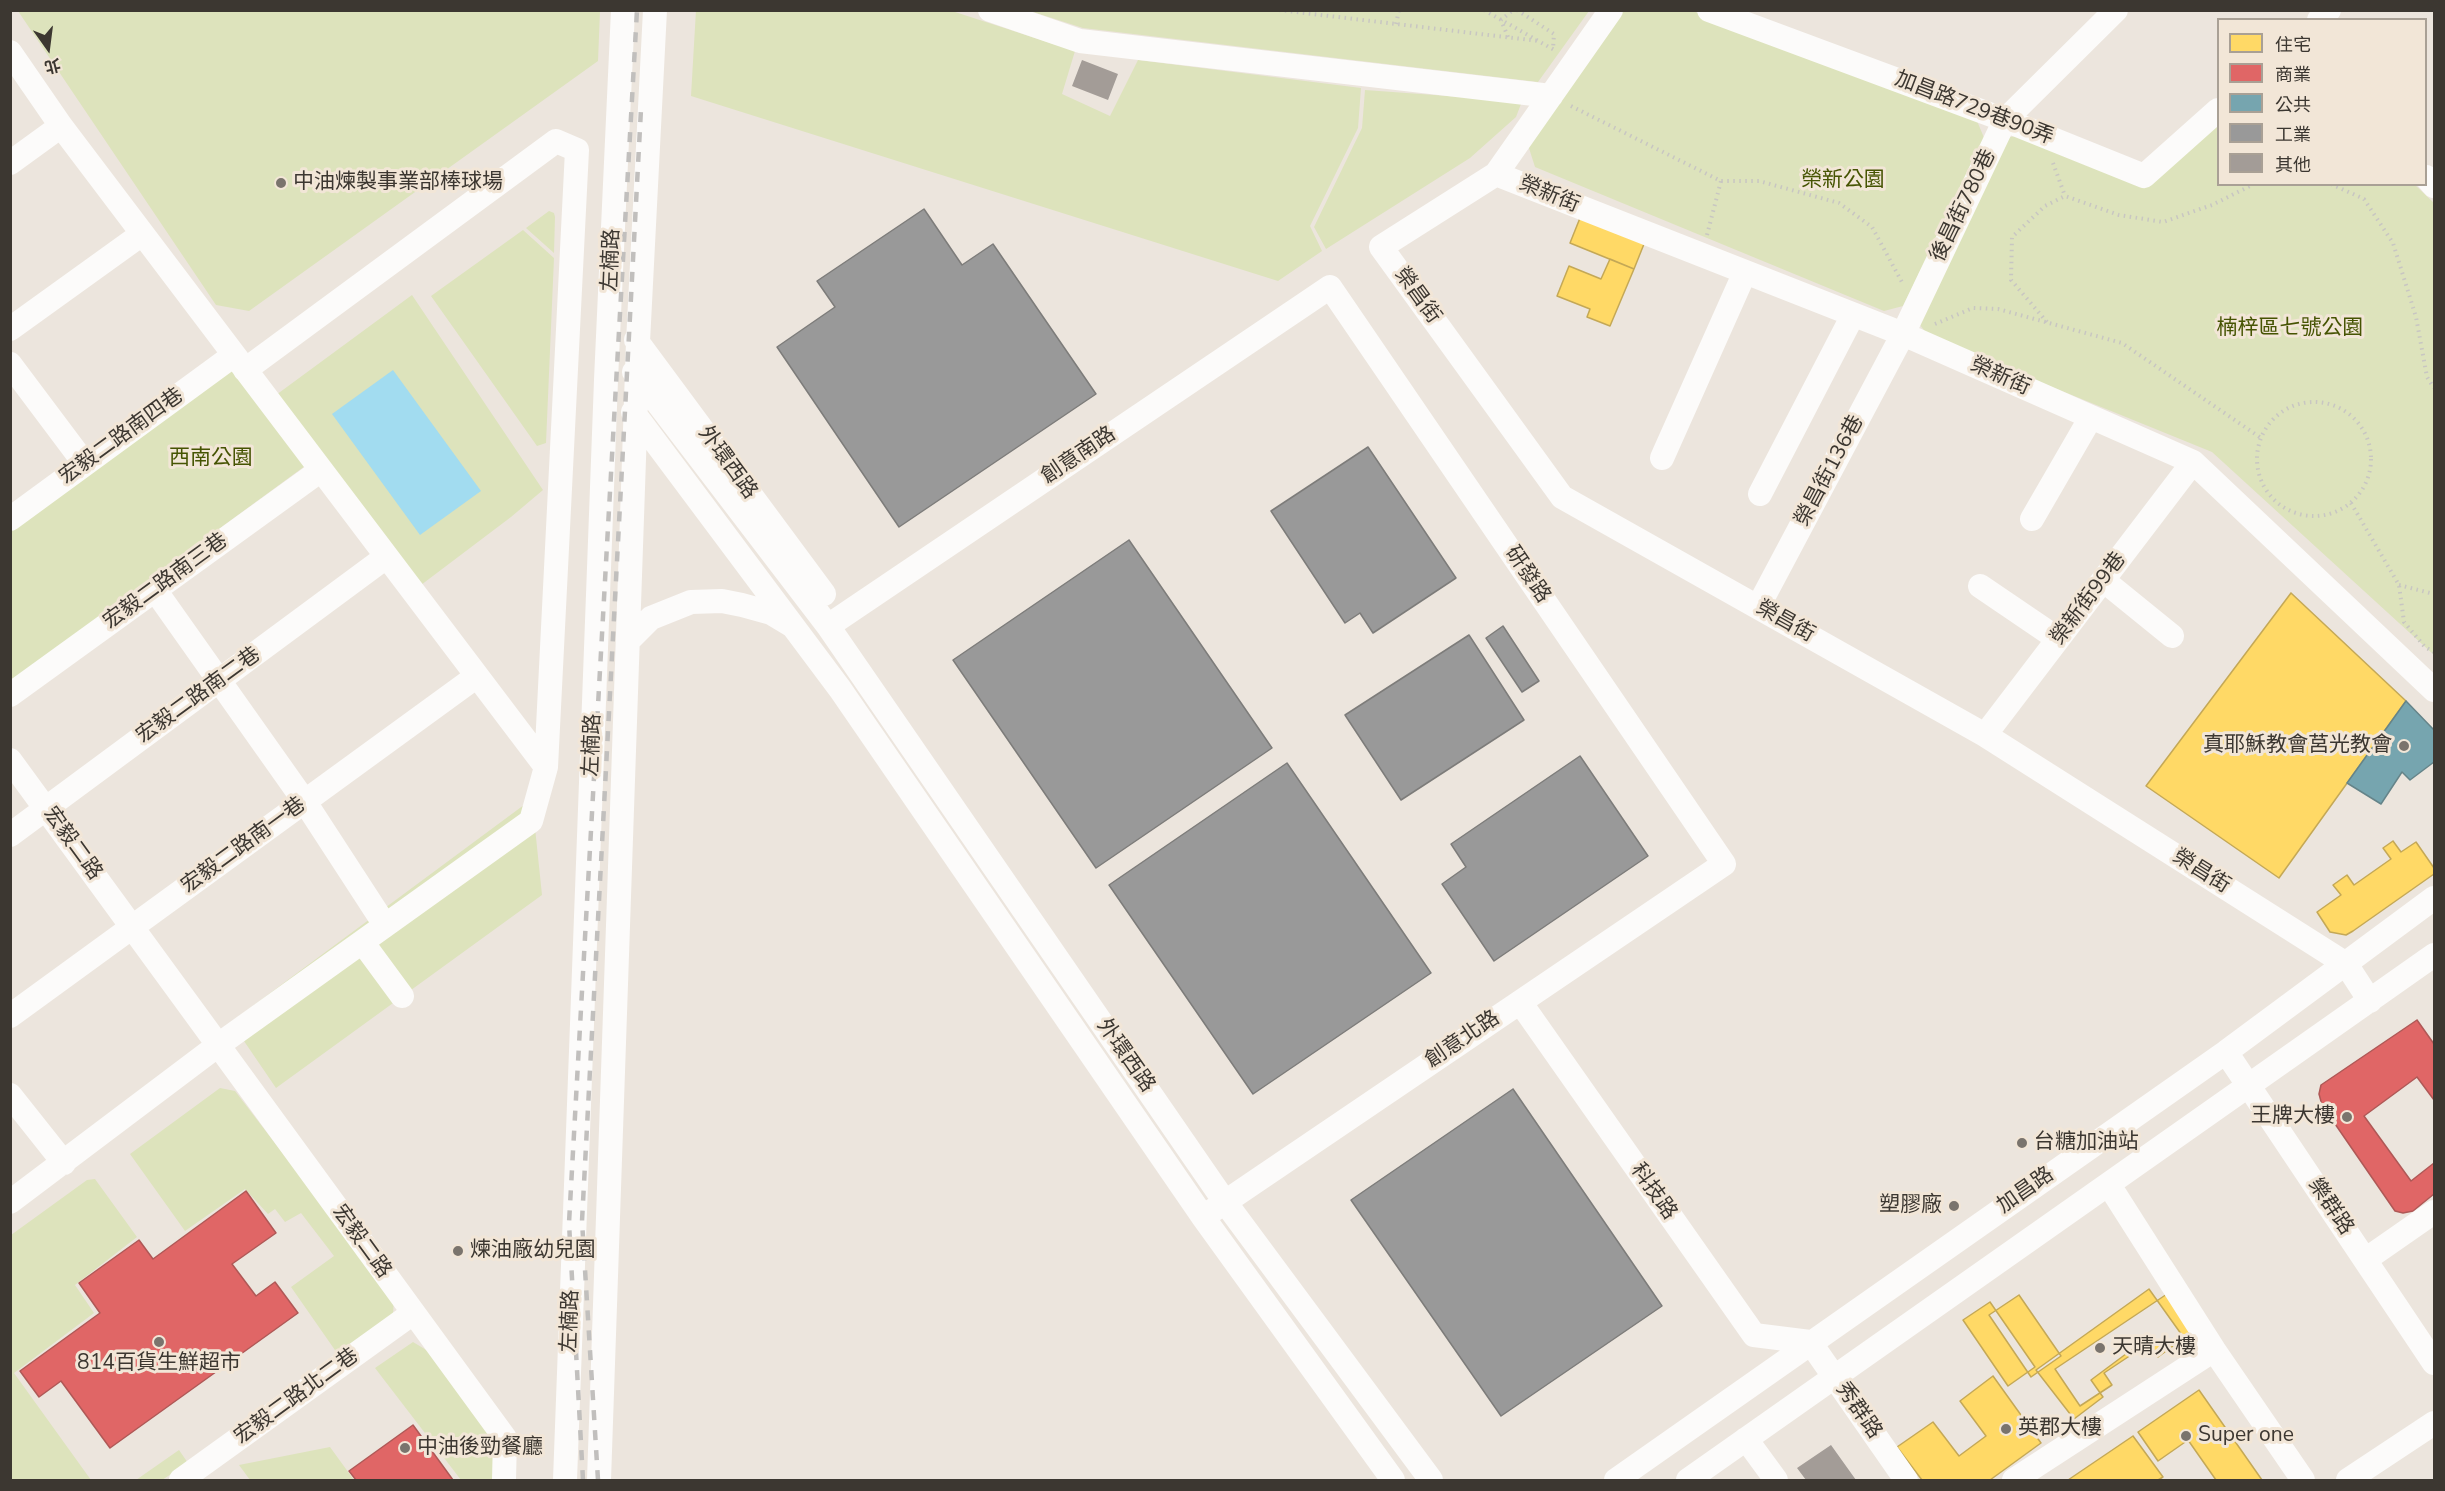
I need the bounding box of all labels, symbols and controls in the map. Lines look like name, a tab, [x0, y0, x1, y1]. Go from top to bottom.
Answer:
north arrow	[18, 18, 78, 78]
legend	[2217, 18, 2427, 186]
text: 住宅	[2275, 33, 2311, 57]
text: 北	[42, 53, 63, 78]
text: 商業	[2275, 63, 2311, 87]
street label: 加昌路729巷90弄	[1891, 67, 2057, 151]
text: 公共	[2275, 93, 2311, 117]
text: 工業	[2275, 123, 2311, 147]
street label: 後昌街780巷	[1926, 146, 2002, 266]
text: 其他	[2275, 153, 2311, 177]
park label: 榮新公園	[1801, 168, 1885, 194]
place label: 中油煉製事業部棒球場	[293, 170, 503, 196]
street label: 榮新街	[1515, 172, 1583, 218]
marker: 中油煉製事業部棒球場	[274, 176, 288, 190]
street label: 左楠路	[598, 228, 626, 292]
street label: 榮昌街	[1388, 263, 1446, 329]
park label: 楠梓區七號公園	[2217, 316, 2363, 342]
street label: 榮新街	[1966, 353, 2034, 401]
street label: 宏毅二路南四巷	[55, 384, 189, 490]
street label: 榮昌街136巷	[1790, 411, 1870, 531]
street label: 外環西路	[692, 422, 762, 504]
street label: 創意南路	[1037, 422, 1121, 490]
park label: 西南公園	[169, 446, 253, 472]
street label: 宏毅二路南三巷	[99, 529, 233, 635]
street label: 研發路	[1499, 542, 1555, 608]
street label: 榮新街99巷	[2046, 548, 2132, 650]
street label: 榮昌街	[1751, 596, 1819, 648]
street label: 宏毅二路南二巷	[132, 643, 266, 749]
street label: 左楠路	[579, 713, 607, 777]
place label: 真耶穌教會莒光教會	[2203, 733, 2392, 759]
marker: 真耶穌教會莒光教會	[2397, 739, 2411, 753]
street label: 宏毅二路南一巷	[177, 793, 311, 899]
street label: 宏毅二路	[37, 803, 107, 885]
street label: 榮昌街	[2168, 845, 2234, 899]
street label: 創意北路	[1421, 1006, 1505, 1074]
street label: 外環西路	[1091, 1014, 1159, 1098]
place label: 王牌大樓	[2251, 1104, 2335, 1130]
marker: 王牌大樓	[2340, 1110, 2354, 1124]
place label: 台糖加油站	[2034, 1130, 2139, 1156]
marker: 台糖加油站	[2015, 1136, 2029, 1150]
street label: 科技路	[1625, 1159, 1681, 1225]
street label: 加昌路	[1993, 1163, 2059, 1219]
street label: 樂群路	[2302, 1174, 2358, 1240]
place label: 塑膠廠	[1879, 1193, 1942, 1219]
marker: 塑膠廠	[1947, 1199, 1961, 1213]
street label: 宏毅二路	[326, 1201, 396, 1283]
place label: 煉油廠幼兒園	[470, 1238, 596, 1264]
marker: 煉油廠幼兒園	[451, 1244, 465, 1258]
street label: 左楠路	[557, 1289, 585, 1353]
marker: 814百貨生鮮超市	[152, 1335, 166, 1349]
place label: 天晴大樓	[2112, 1335, 2196, 1361]
marker: 天晴大樓	[2093, 1341, 2107, 1355]
street label: 宏毅二路北二巷	[230, 1344, 364, 1450]
place label: 814百貨生鮮超市	[77, 1351, 241, 1377]
street label: 秀群路	[1830, 1378, 1886, 1444]
place label: 英郡大樓	[2018, 1416, 2102, 1442]
marker: 英郡大樓	[1999, 1422, 2013, 1436]
place label: Super one	[2198, 1423, 2294, 1449]
marker: Super one	[2179, 1429, 2193, 1443]
place label: 中油後勁餐廳	[417, 1435, 543, 1461]
marker: 中油後勁餐廳	[398, 1441, 412, 1455]

